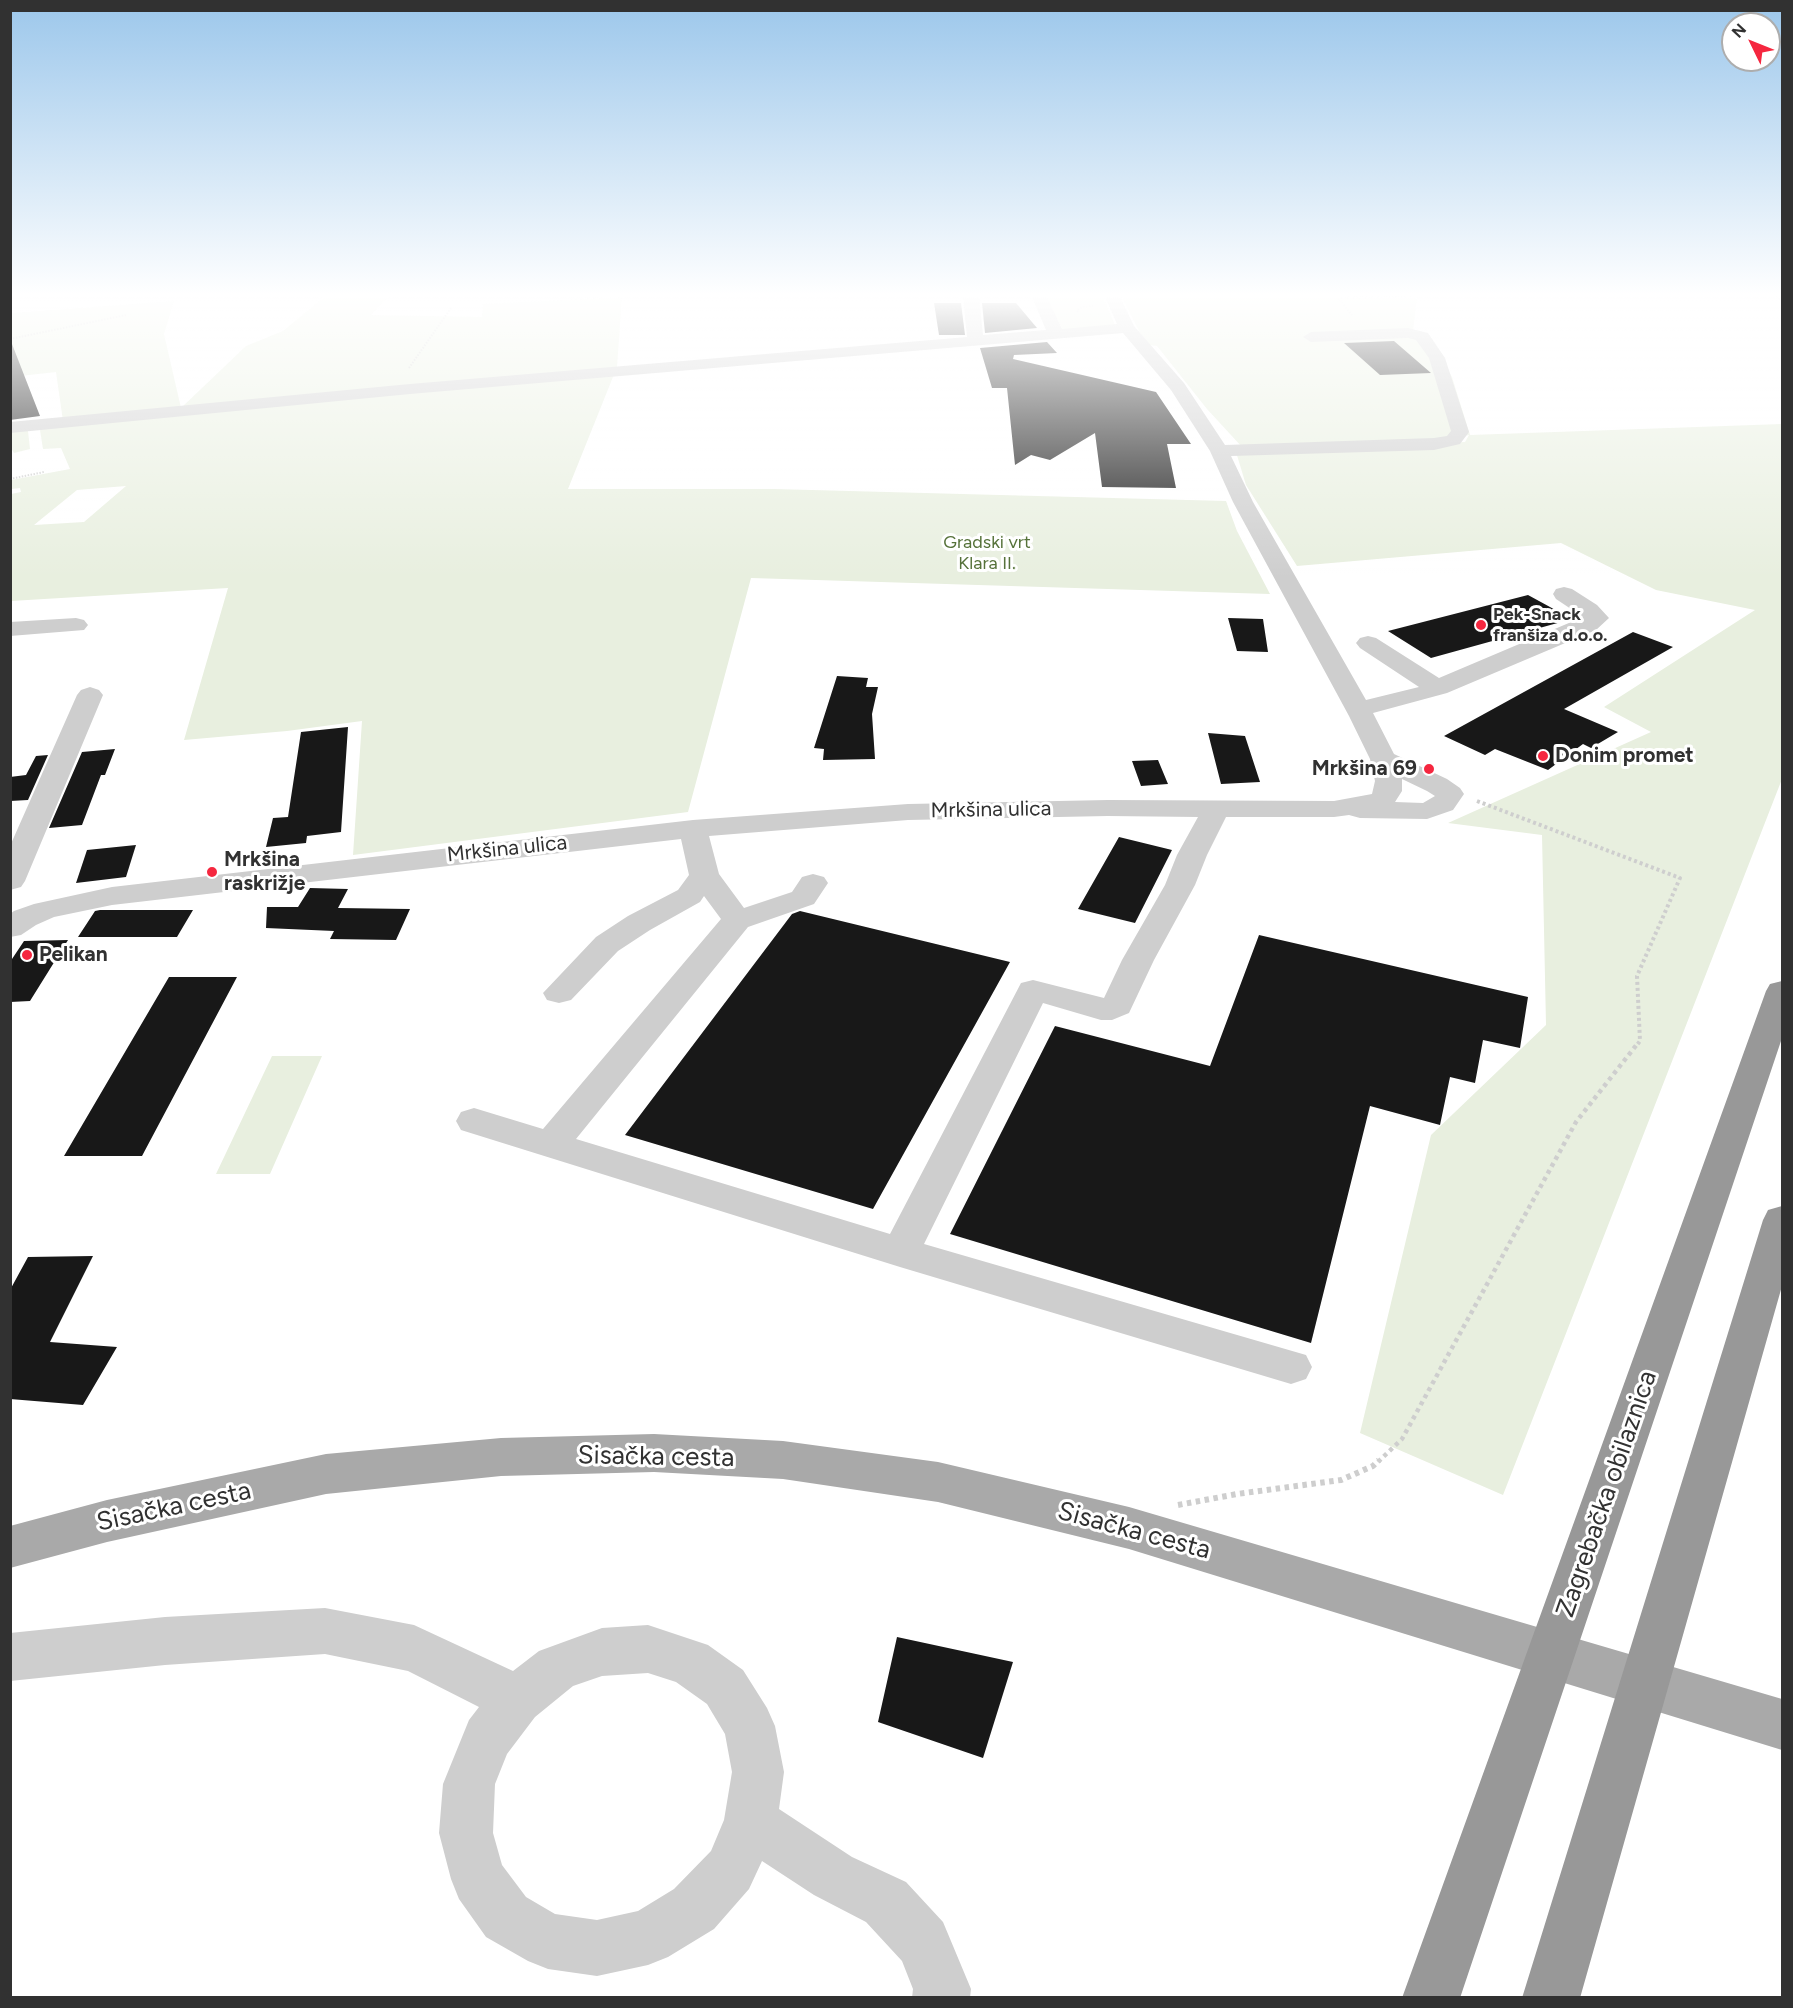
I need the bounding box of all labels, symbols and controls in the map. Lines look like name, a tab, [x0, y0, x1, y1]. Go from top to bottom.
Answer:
north arrow	[1721, 12, 1781, 72]
text: N	[1728, 20, 1750, 42]
park label: Gradski vrt Klara II.	[943, 532, 1031, 574]
place label: Pek-Snack franšiza d.o.o.	[1493, 604, 1608, 646]
marker: Pek-Snack franšiza d.o.o.	[1474, 618, 1488, 632]
place label: Donim promet	[1555, 743, 1694, 769]
marker: Donim promet	[1536, 749, 1550, 763]
place label: Mrkšina 69	[1312, 756, 1417, 782]
marker: Mrkšina 69	[1422, 762, 1436, 776]
street label: Mrkšina ulica	[930, 796, 1052, 824]
street label: Mrkšina ulica	[446, 830, 568, 868]
place label: Mrkšina raskrižje	[224, 847, 305, 897]
marker: Mrkšina raskrižje	[205, 865, 219, 879]
place label: Pelikan	[39, 942, 108, 968]
marker: Pelikan	[20, 948, 34, 962]
street label: Zagrebačka obilaznica	[1550, 1367, 1664, 1621]
street label: Sisačka cesta	[577, 1440, 735, 1474]
street label: Sisačka cesta	[94, 1475, 254, 1539]
street label: Sisačka cesta	[1054, 1496, 1214, 1566]

